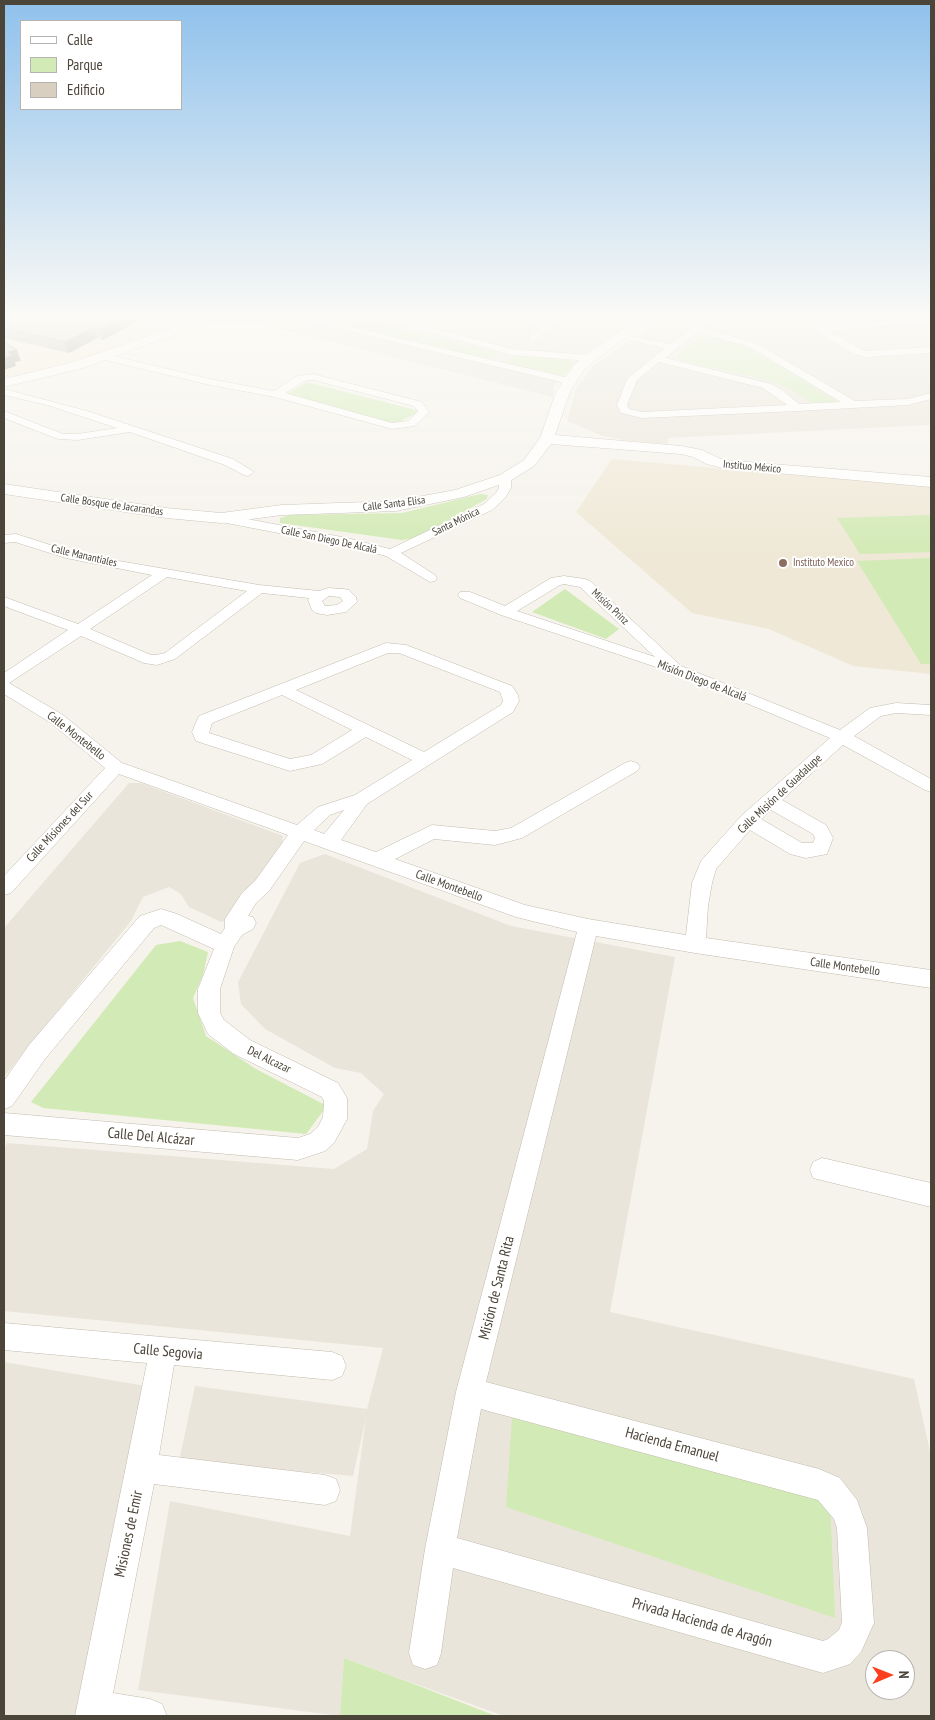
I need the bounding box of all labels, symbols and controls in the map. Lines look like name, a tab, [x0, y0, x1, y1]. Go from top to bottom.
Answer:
legend	[20, 20, 182, 110]
text: Calle	[67, 30, 93, 49]
text: Parque	[67, 55, 103, 74]
text: Edificio	[67, 80, 105, 99]
street label: Instituo México	[722, 458, 782, 476]
street label: Calle Bosque de Jacarandas	[60, 491, 164, 519]
street label: Calle Santa Elisa	[362, 494, 426, 514]
street label: Santa Mónica	[430, 505, 482, 539]
street label: Calle San Diego De Alcalá	[280, 523, 378, 557]
street label: Calle Manantiales	[50, 542, 118, 570]
place label: Instituto Mexico	[793, 556, 854, 570]
marker: Instituto Mexico	[777, 557, 789, 569]
street label: Misión Prinz	[589, 586, 631, 628]
street label: Misión Diego de Alcalá	[655, 657, 749, 705]
street label: Calle Montebello	[44, 709, 108, 763]
street label: Calle Misión de Guadalupe	[735, 751, 825, 837]
street label: Calle Misiones del Sur	[24, 789, 96, 865]
street label: Calle Montebello	[413, 867, 485, 905]
street label: Calle Montebello	[809, 955, 881, 979]
street label: Del Alcazar	[245, 1043, 293, 1077]
street label: Calle Del Alcázar	[107, 1124, 195, 1150]
street label: Misión de Santa Rita	[475, 1234, 519, 1342]
street label: Calle Segovia	[133, 1340, 203, 1364]
street label: Hacienda Emanuel	[623, 1424, 721, 1466]
street label: Misiones de Emir	[111, 1489, 147, 1579]
street label: Privada Hacienda de Aragón	[630, 1594, 774, 1652]
north arrow	[865, 1650, 915, 1700]
text: N	[895, 1671, 913, 1679]

